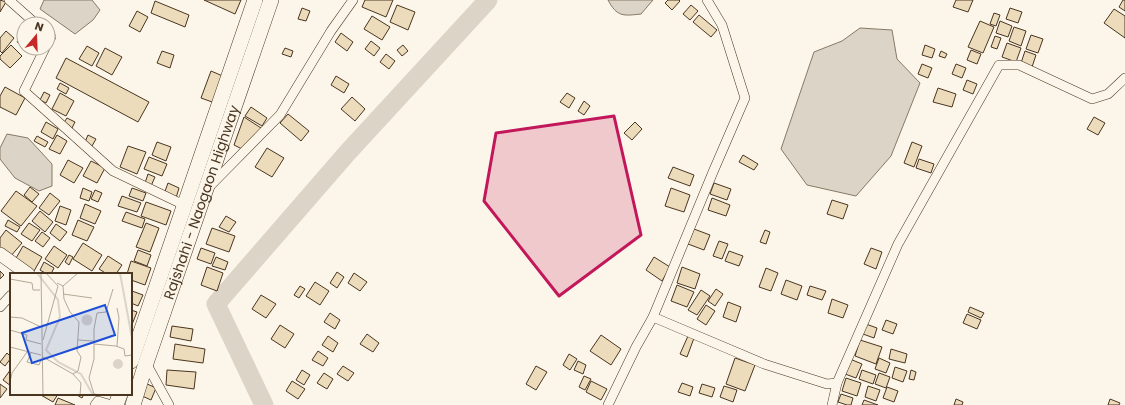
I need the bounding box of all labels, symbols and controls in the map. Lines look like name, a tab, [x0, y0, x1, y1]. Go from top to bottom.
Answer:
north arrow	[16, 16, 56, 56]
text: N	[33, 18, 46, 35]
street label: Rajshahi - Naogaon Highway	[159, 102, 244, 302]
inset map	[10, 273, 132, 395]

